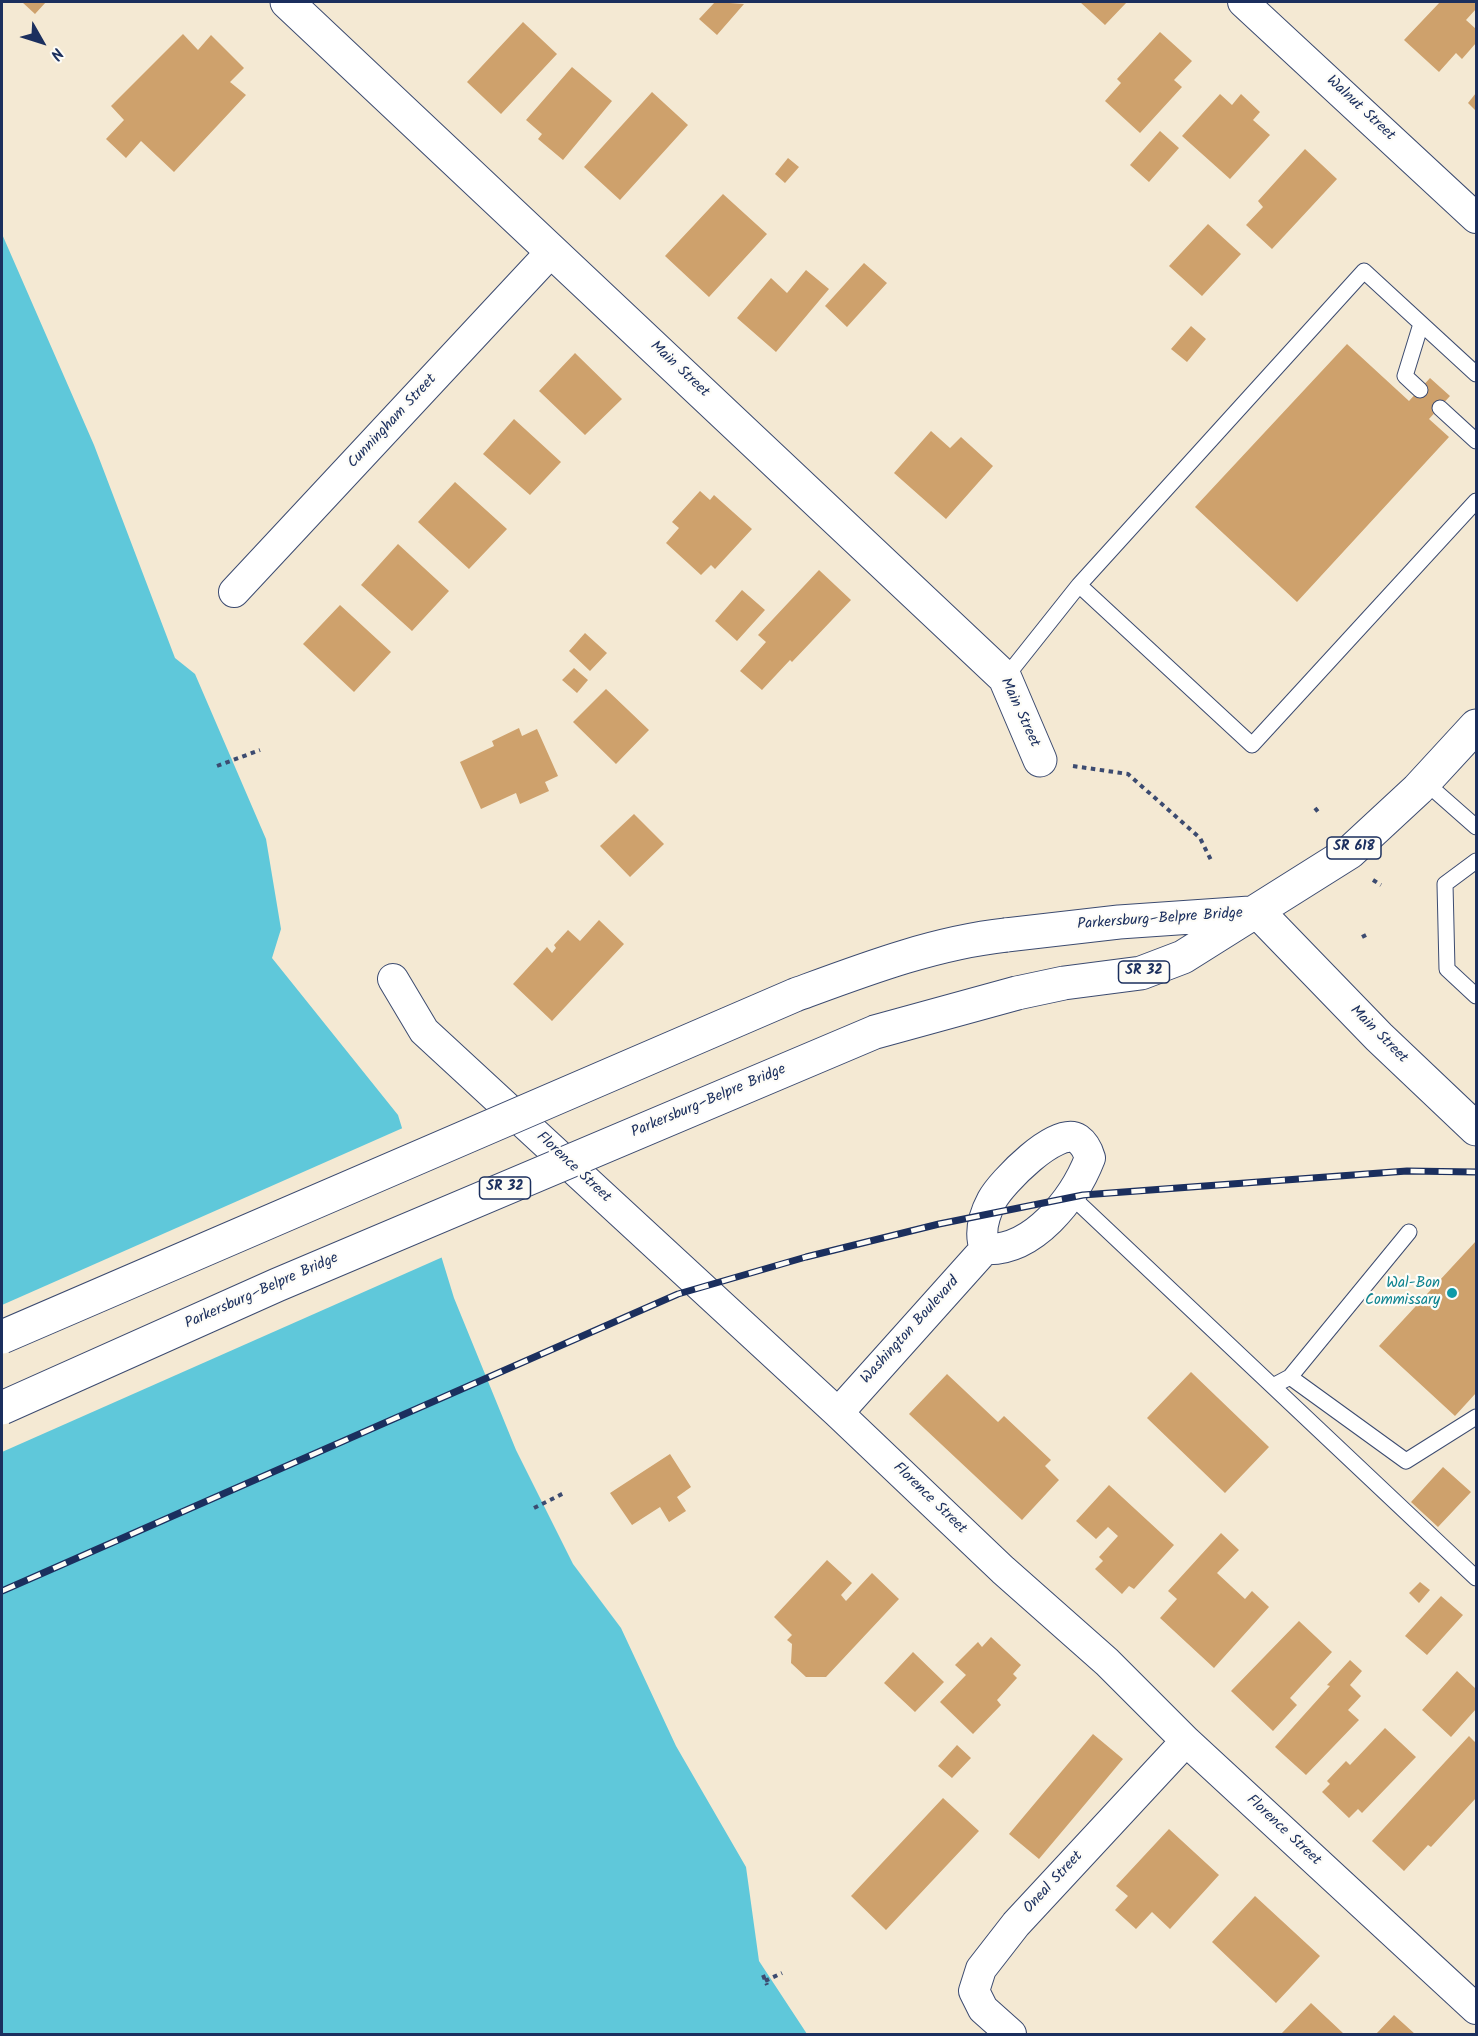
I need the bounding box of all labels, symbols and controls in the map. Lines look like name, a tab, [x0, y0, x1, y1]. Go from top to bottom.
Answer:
north arrow	[12, 12, 72, 72]
text: N	[43, 42, 69, 65]
street label: Walnut Street	[1322, 73, 1398, 145]
street label: Main Street	[646, 338, 712, 402]
street label: Cunningham Street	[345, 371, 441, 473]
street label: Main Street	[995, 675, 1043, 751]
road number: SR 618	[1327, 837, 1381, 859]
street label: Parkersburg–Belpre Bridge	[1077, 905, 1243, 935]
road number: SR 32	[1118, 961, 1170, 983]
street label: Main Street	[1345, 1002, 1411, 1068]
street label: Parkersburg–Belpre Bridge	[629, 1061, 789, 1143]
street label: Florence Street	[532, 1129, 614, 1207]
road number: SR 32	[480, 1177, 530, 1199]
street label: Parkersburg–Belpre Bridge	[183, 1250, 341, 1334]
street label: Washington Boulevard	[858, 1274, 964, 1388]
place label: Wal-Bon Commissary	[1365, 1275, 1440, 1310]
marker: Wal-Bon Commissary	[1445, 1286, 1459, 1300]
street label: Florence Street	[888, 1459, 970, 1539]
street label: Florence Street	[1242, 1792, 1324, 1870]
street label: Oneal Street	[1021, 1848, 1087, 1918]

